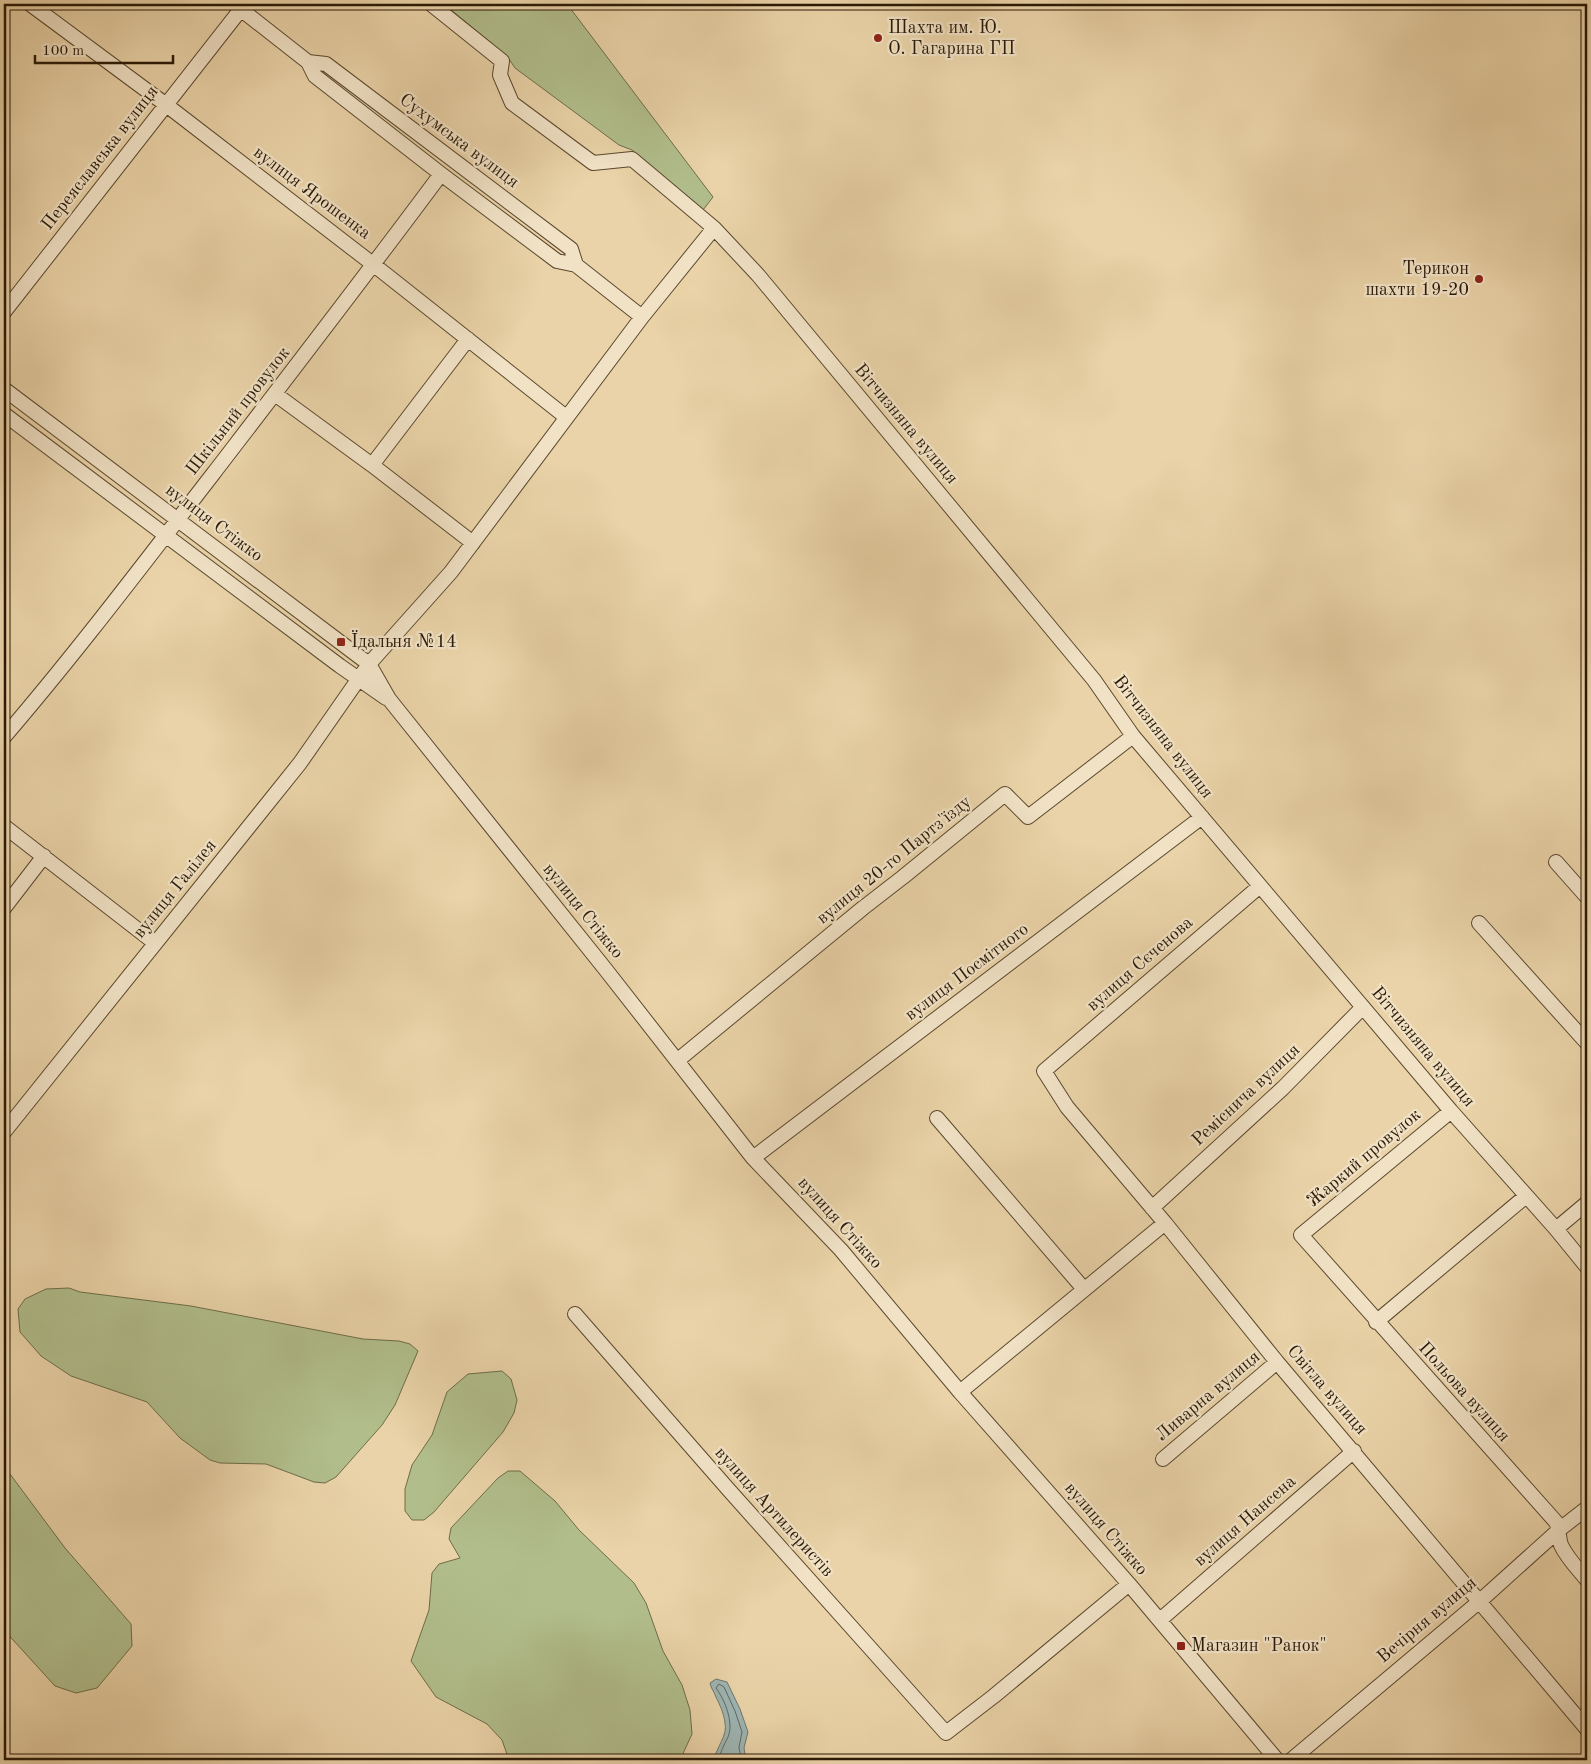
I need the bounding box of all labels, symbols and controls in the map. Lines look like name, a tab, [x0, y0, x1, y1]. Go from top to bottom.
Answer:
place label: Шахта им. Ю. О. Гагарина ГП	[888, 19, 1015, 58]
scale bar	[35, 32, 172, 64]
marker: Шахта им. Ю. О. Гагарина ГП	[872, 32, 884, 44]
text: 100 m	[42, 44, 84, 59]
street label: Переяславська вулиця	[38, 83, 162, 233]
street label: Сухумська вулиця	[396, 90, 522, 192]
street label: вулиця Ярошенка	[250, 143, 374, 243]
place label: Терикон шахти 19-20	[1365, 260, 1469, 299]
marker: Терикон шахти 19-20	[1473, 273, 1485, 285]
street label: Шкільний провулок	[183, 344, 293, 478]
street label: Вітчизняна вулиця	[851, 361, 961, 487]
street label: вулиця Стіжко	[162, 481, 266, 565]
place label: Їдальня №14	[351, 630, 457, 651]
marker: Їдальня №14	[335, 636, 347, 648]
street label: Вітчизняна вулиця	[1110, 672, 1216, 802]
street label: вулиця 20-го Партз'їзду	[813, 792, 975, 928]
street label: вулиця Галілея	[130, 837, 220, 941]
street label: вулиця Стіжко	[539, 860, 627, 962]
street label: вулиця Сєченова	[1084, 913, 1197, 1015]
street label: вулиця Посмітного	[902, 920, 1032, 1024]
street label: Вітчизняна вулиця	[1368, 984, 1478, 1110]
street label: Реміснича вулиця	[1189, 1041, 1303, 1149]
street label: Жаркий провулок	[1304, 1105, 1424, 1211]
street label: вулиця Стіжко	[794, 1174, 886, 1272]
street label: Польова вулиця	[1415, 1339, 1513, 1445]
street label: Світла вулиця	[1283, 1342, 1371, 1438]
street label: Ливарна вулиця	[1153, 1347, 1263, 1445]
street label: вулиця Артилеристів	[711, 1444, 837, 1580]
street label: вулиця Нансена	[1191, 1472, 1299, 1570]
street label: вулиця Стіжко	[1061, 1479, 1151, 1579]
street label: Вечірня вулиця	[1374, 1573, 1480, 1667]
place label: Магазин "Ранок"	[1191, 1637, 1327, 1655]
marker: Магазин "Ранок"	[1175, 1640, 1187, 1652]

